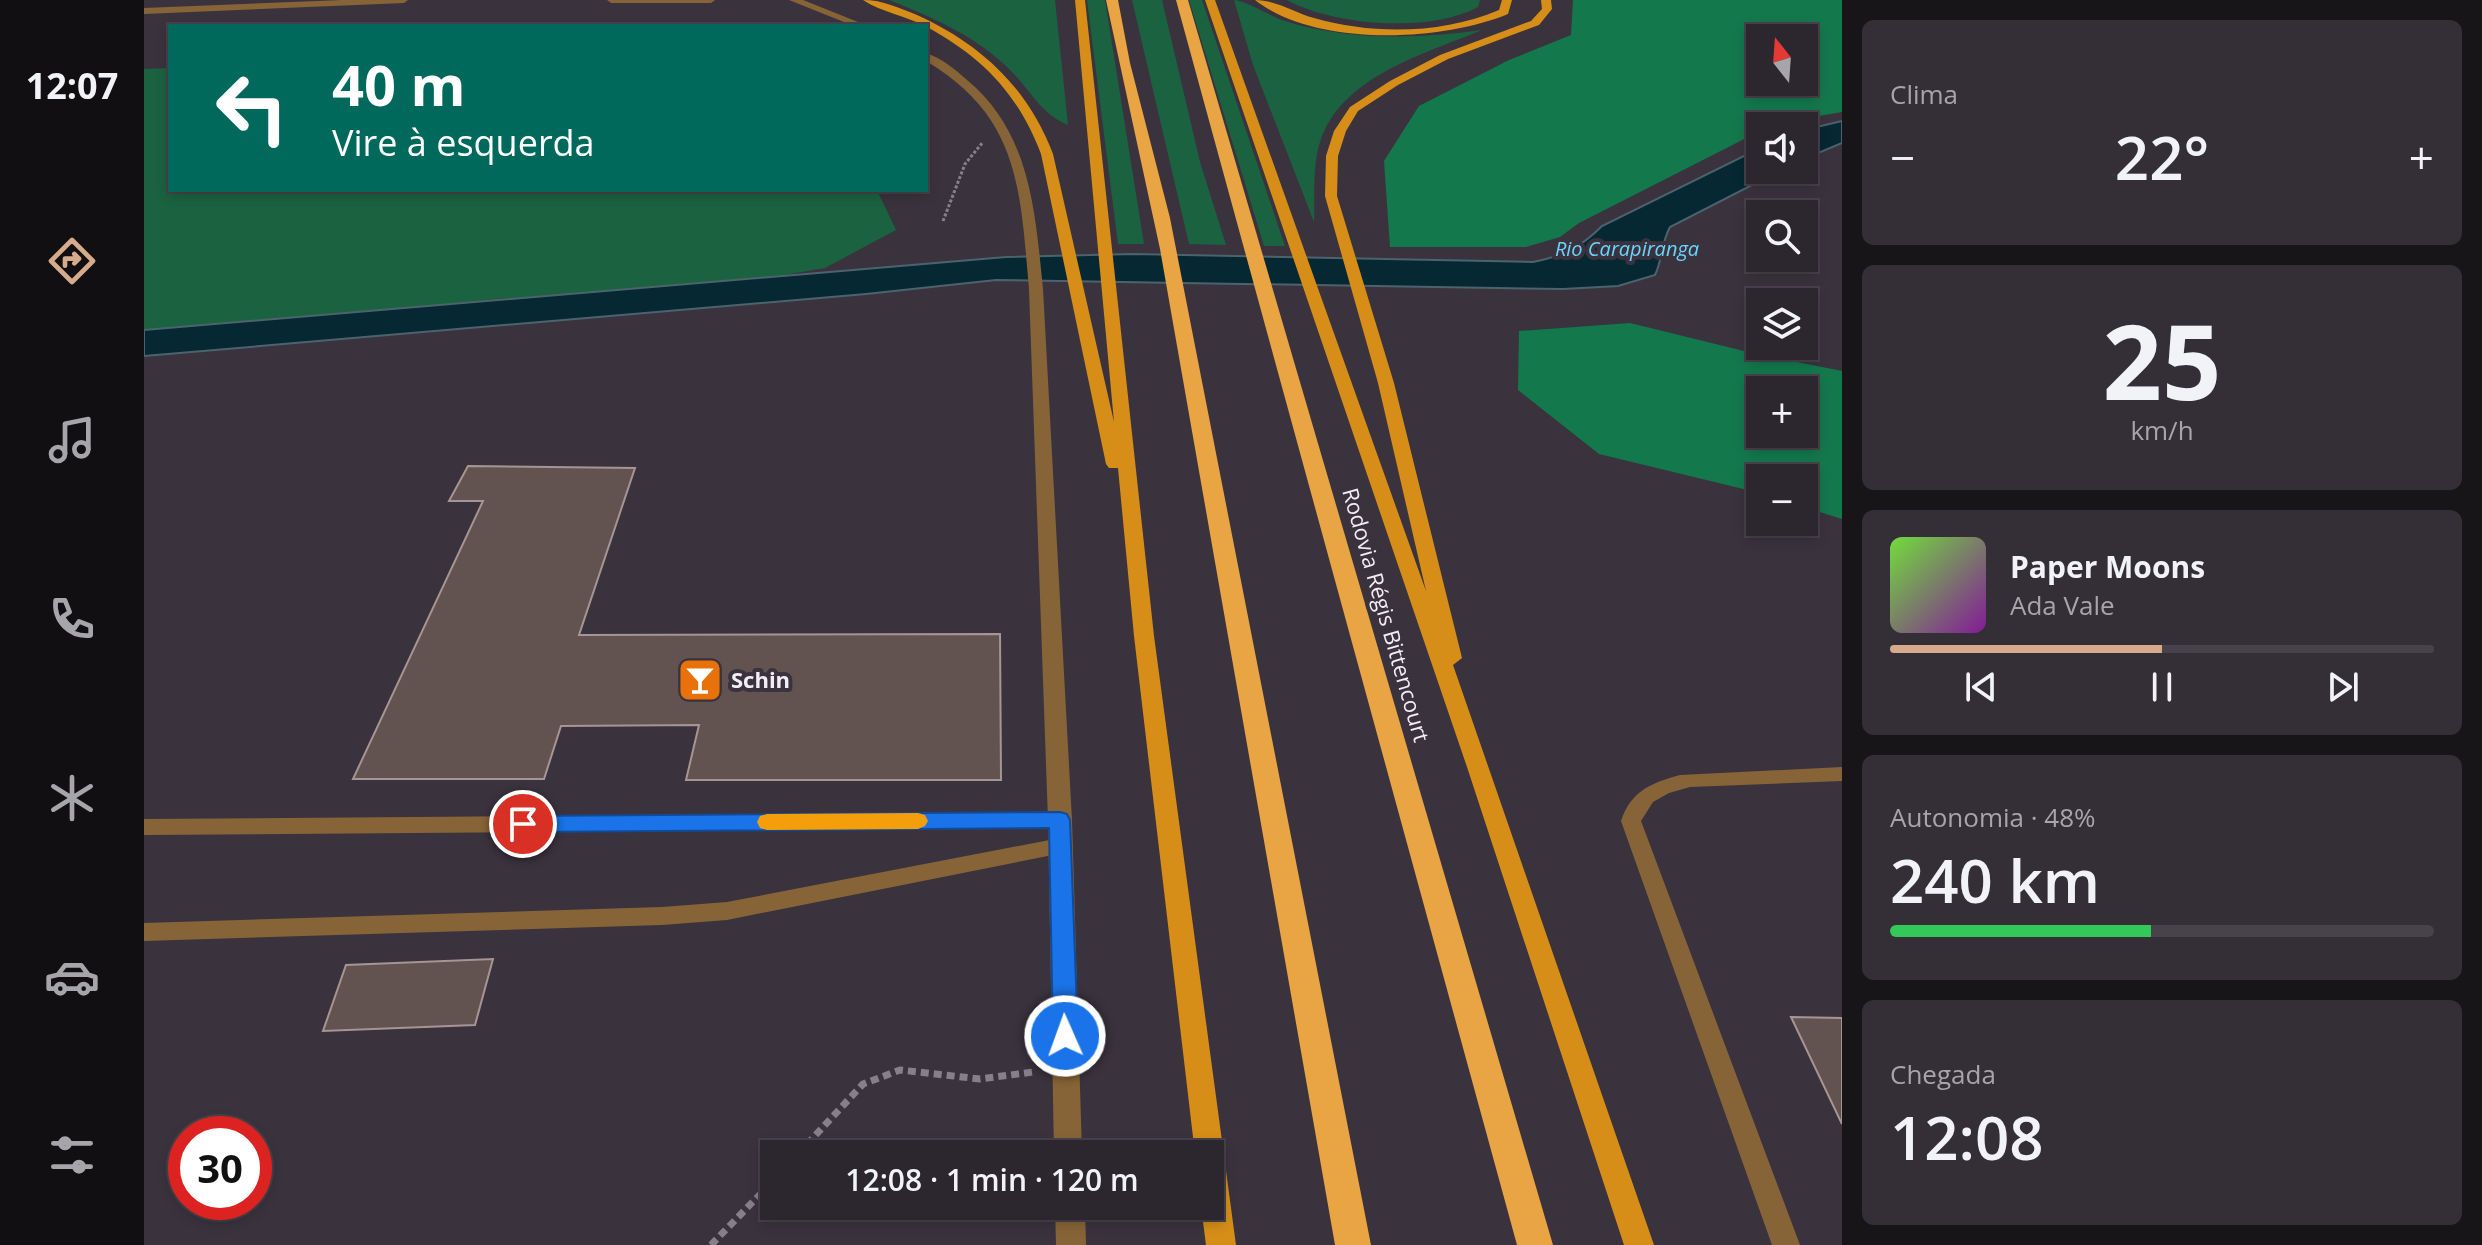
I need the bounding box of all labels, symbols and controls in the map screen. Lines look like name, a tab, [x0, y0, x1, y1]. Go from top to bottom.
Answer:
north arrow	[1746, 24, 1818, 96]
map controls	[1746, 24, 1818, 536]
text: 40 m	[332, 46, 466, 122]
icon: left	[200, 56, 304, 160]
text: 12:07	[26, 61, 118, 110]
text: Clima	[1890, 76, 1958, 112]
button: sound	[1746, 112, 1818, 184]
text: 22°	[2115, 116, 2209, 198]
text: Vire à esquerda	[332, 118, 595, 167]
text: −	[1890, 127, 1915, 187]
text: +	[2409, 127, 2434, 187]
button: search	[1746, 200, 1818, 272]
icon: directions	[44, 233, 100, 289]
water label: Rio Carapiranga	[1555, 235, 1699, 262]
button: layers	[1746, 288, 1818, 360]
text: 25	[2103, 289, 2221, 430]
button: +	[1746, 376, 1818, 448]
icon: music	[44, 412, 100, 468]
text: km/h	[2130, 412, 2194, 448]
button: −	[1746, 464, 1818, 536]
street label: Rodovia Régis Bittencourt	[1336, 484, 1438, 745]
text: Paper Moons	[2010, 546, 2205, 587]
text: Ada Vale	[2010, 587, 2115, 623]
icon: phone	[44, 591, 100, 647]
bar icon: Schin	[676, 656, 724, 704]
place label: Schin	[731, 664, 790, 694]
icon: previous	[1959, 665, 2003, 709]
icon: pause	[2140, 665, 2184, 709]
icon: next	[2321, 665, 2365, 709]
icon: climate	[44, 770, 100, 826]
pin	[489, 790, 557, 858]
text: Autonomia · 48%	[1890, 799, 2096, 835]
icon: arrive	[501, 802, 545, 846]
text: 240 km	[1890, 839, 2100, 921]
icon: car	[44, 949, 100, 1005]
position arrow	[1023, 994, 1107, 1078]
text: Chegada	[1890, 1056, 1996, 1092]
text: 12:08	[1890, 1096, 2044, 1178]
speed limit sign: 30	[168, 1116, 272, 1220]
icon: filters	[44, 1127, 100, 1183]
text: 12:08 · 1 min · 120 m	[845, 1159, 1139, 1200]

